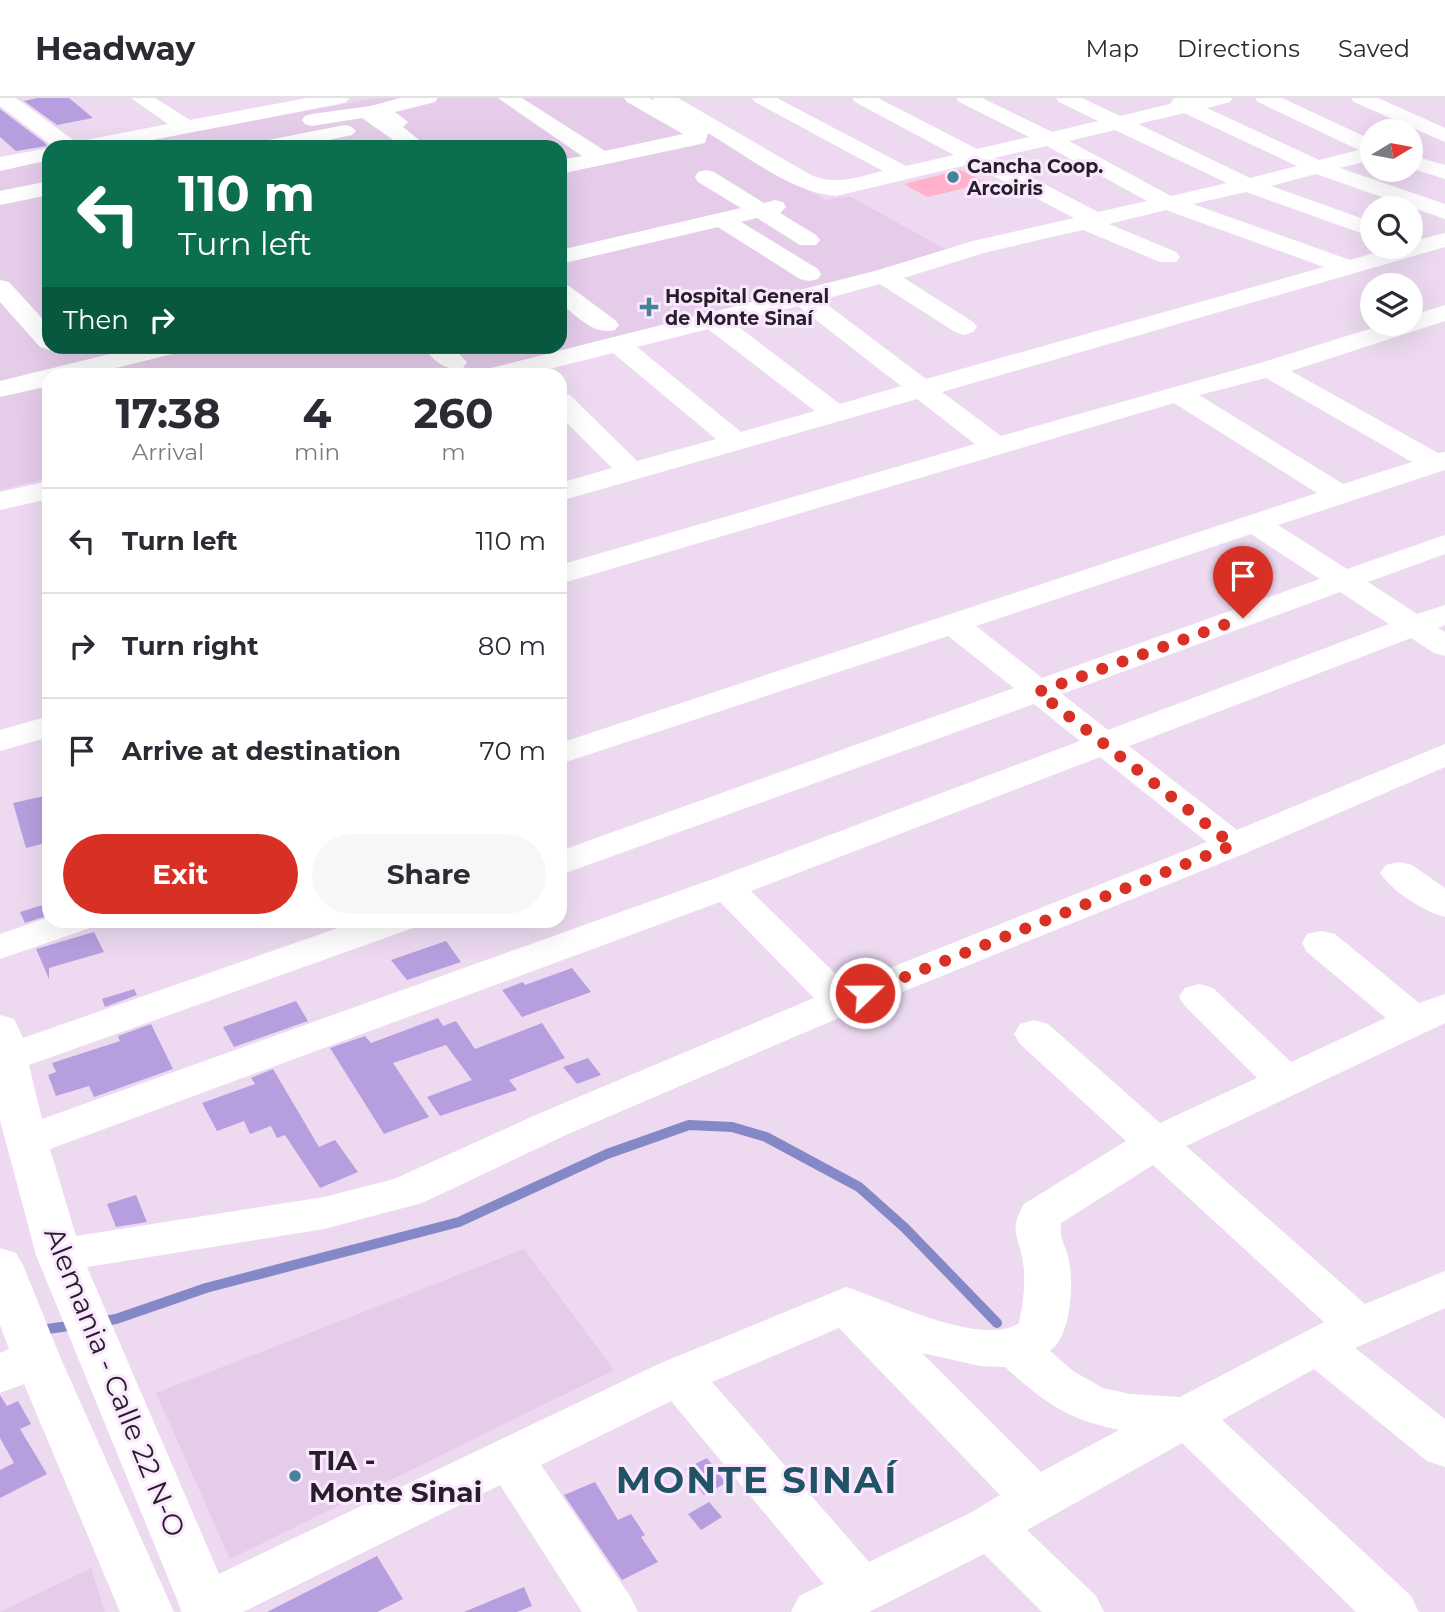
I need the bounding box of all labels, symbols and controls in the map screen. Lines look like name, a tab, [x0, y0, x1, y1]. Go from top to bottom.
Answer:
text: Headway	[35, 28, 195, 68]
text: Map	[1086, 34, 1139, 63]
text: Directions	[1177, 34, 1300, 63]
text: Saved	[1338, 34, 1410, 63]
north arrow	[1360, 119, 1423, 182]
map controls	[1360, 119, 1423, 336]
place label: Cancha Coop. Arcoiris	[966, 155, 1103, 200]
text: 110 m	[178, 164, 315, 223]
icon: left	[63, 168, 154, 259]
marker: Cancha Coop. Arcoiris	[945, 169, 961, 185]
button: search	[1360, 196, 1423, 259]
text: Turn left	[178, 224, 312, 263]
button: layers	[1360, 273, 1423, 336]
place label: Hospital General de Monte Sinaí	[665, 285, 829, 330]
marker: Hospital General de Monte Sinaí	[639, 297, 659, 317]
icon: right	[143, 301, 181, 339]
text: Then	[63, 304, 129, 336]
text: 17:38	[115, 387, 221, 439]
text: 4	[303, 387, 332, 439]
text: 260	[414, 387, 494, 439]
text: Arrival	[132, 438, 204, 466]
text: min	[294, 438, 340, 466]
text: m	[441, 438, 466, 466]
icon: left	[63, 522, 101, 560]
text: Turn left	[122, 525, 238, 557]
text: 110 m	[476, 525, 546, 557]
pin	[1213, 546, 1273, 618]
icon: arrive	[1224, 557, 1262, 595]
icon: right	[63, 627, 101, 665]
text: Turn right	[122, 630, 258, 662]
text: 80 m	[478, 630, 546, 662]
icon: arrive	[63, 732, 101, 770]
text: Arrive at destination	[122, 735, 401, 767]
text: 70 m	[480, 735, 546, 767]
button: Exit	[63, 834, 298, 914]
button: Share	[312, 834, 546, 914]
position arrow	[828, 956, 902, 1030]
street label: Alemania - Calle 22 N-O	[37, 1222, 193, 1542]
place label: TIA - Monte Sinai	[309, 1443, 482, 1509]
district label: MONTE SINAÍ	[616, 1457, 898, 1502]
marker: TIA - Monte Sinai	[287, 1468, 303, 1484]

